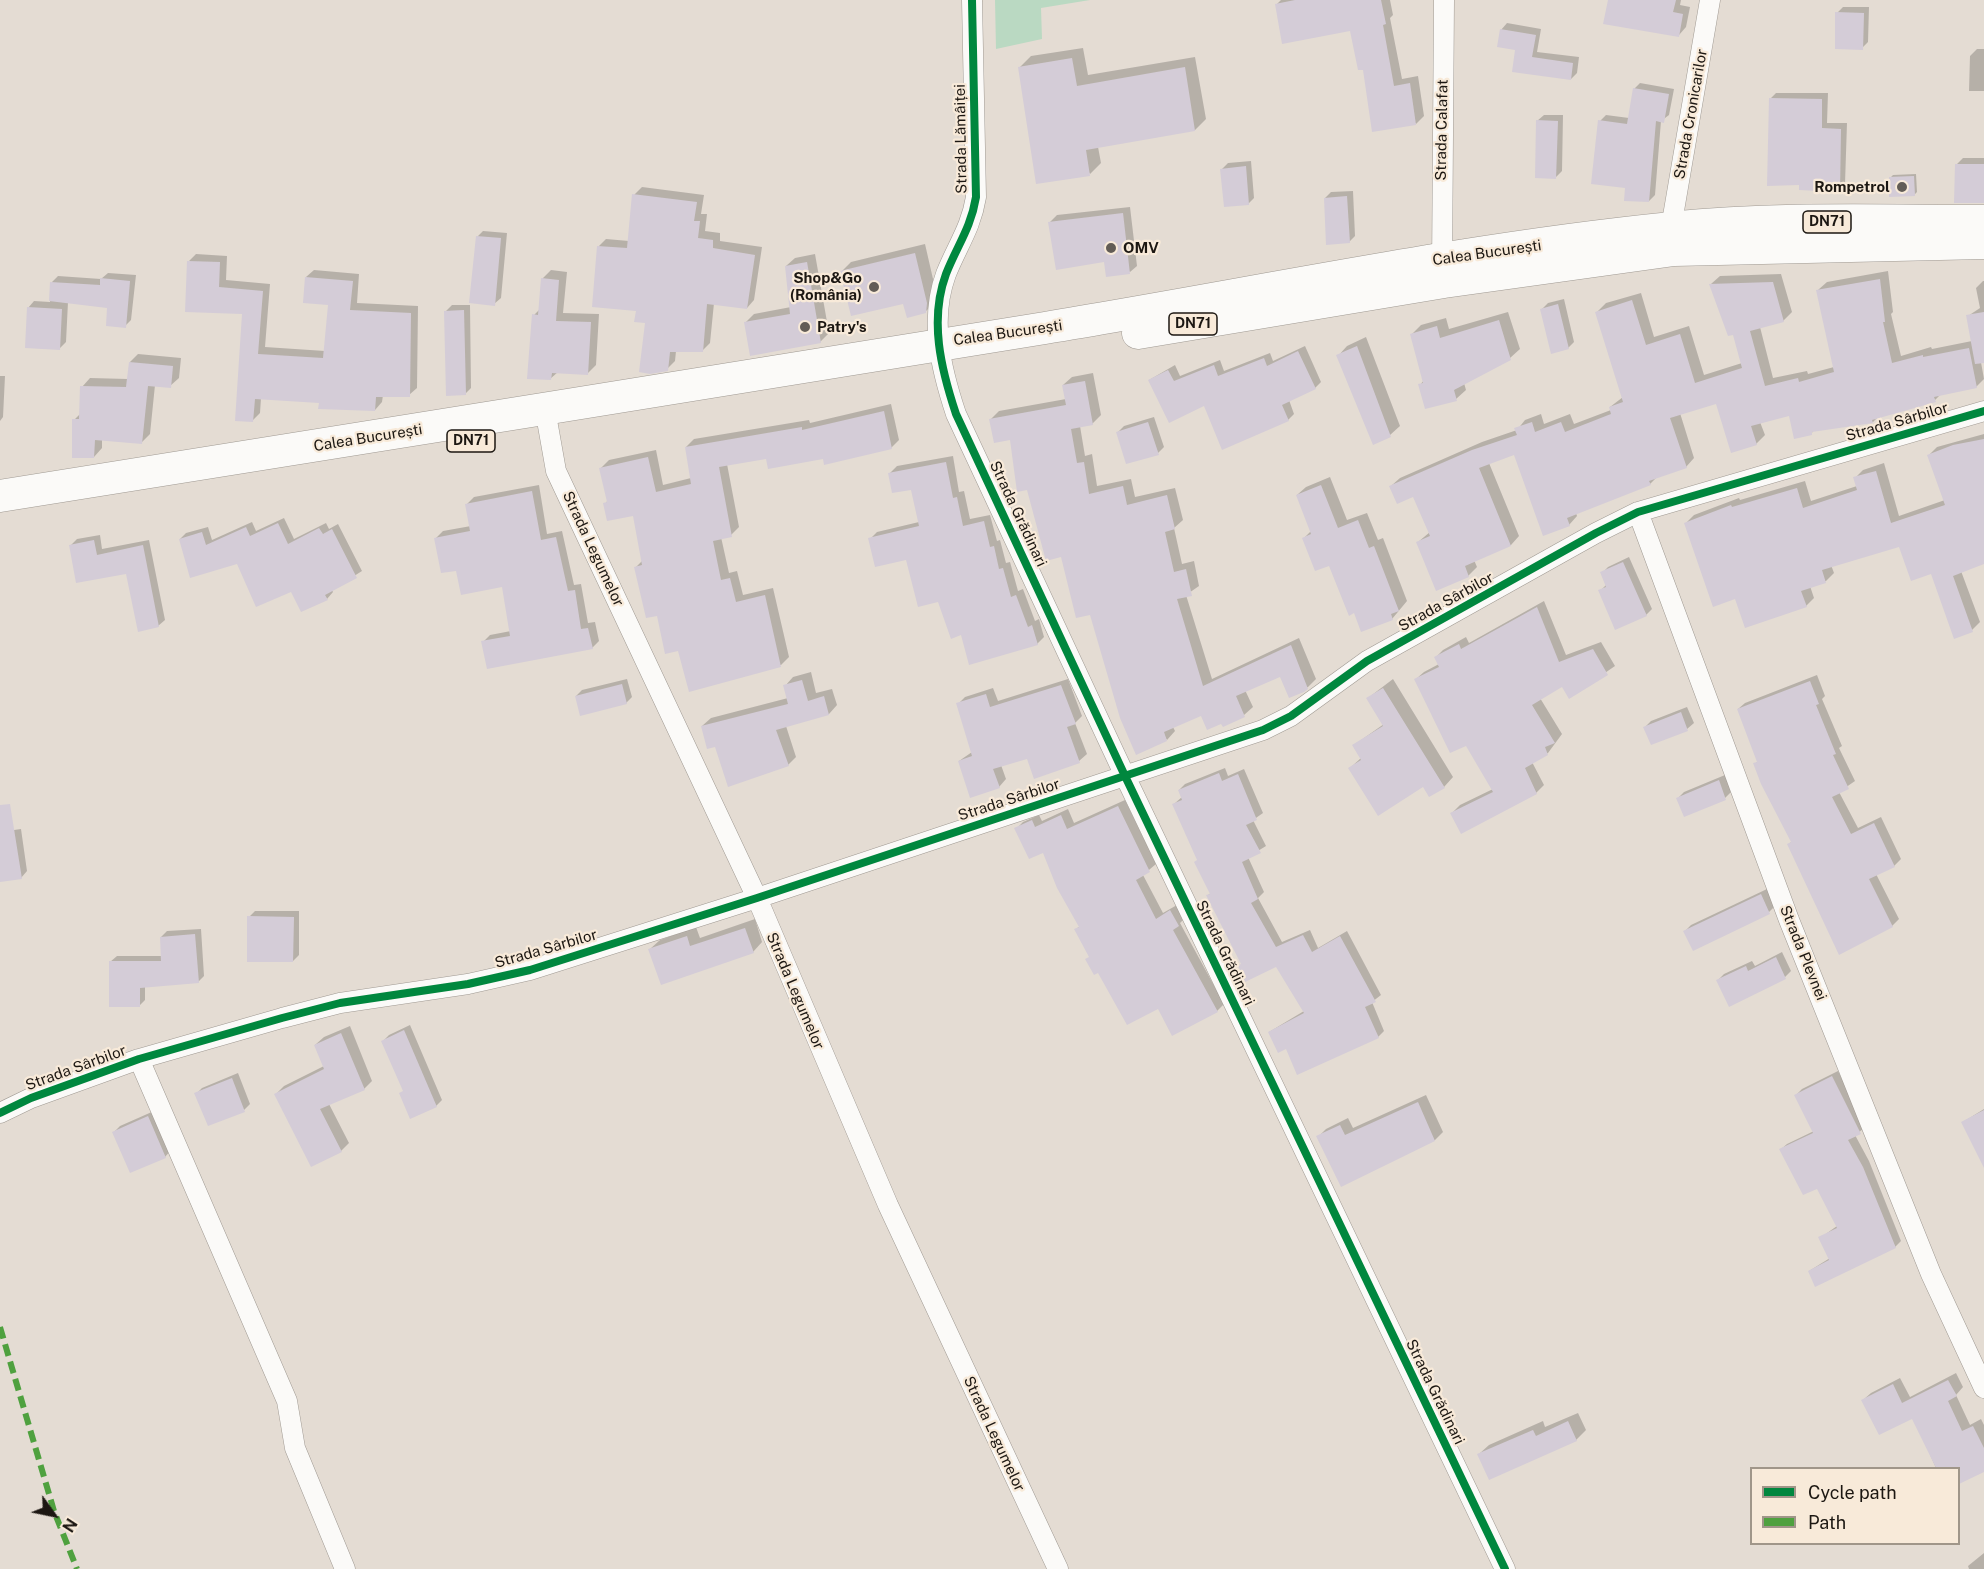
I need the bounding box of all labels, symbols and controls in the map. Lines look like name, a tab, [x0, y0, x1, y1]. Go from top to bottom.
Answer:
street label: Strada Cronicarilor	[1671, 48, 1711, 180]
street label: Strada Calafat	[1432, 79, 1452, 181]
street label: Strada Lămâiței	[951, 84, 971, 194]
place label: Rompetrol	[1814, 178, 1890, 196]
marker: Rompetrol	[1895, 180, 1909, 194]
road number: DN71	[1803, 211, 1851, 233]
street label: Calea București	[1431, 236, 1543, 270]
place label: OMV	[1123, 239, 1159, 257]
marker: OMV	[1104, 241, 1118, 255]
place label: Shop&Go (România)	[790, 269, 862, 304]
marker: Shop&Go (România)	[867, 280, 881, 294]
road number: DN71	[1169, 313, 1217, 335]
street label: Calea București	[952, 316, 1064, 350]
place label: Patry's	[817, 318, 867, 336]
marker: Patry's	[798, 320, 812, 334]
street label: Strada Sârbilor	[1844, 399, 1950, 445]
street label: Calea București	[312, 421, 424, 455]
road number: DN71	[447, 430, 495, 452]
street label: Strada Grădinari	[986, 458, 1050, 570]
street label: Strada Legumelor	[558, 489, 628, 609]
street label: Strada Sârbilor	[1395, 568, 1497, 636]
street label: Strada Sârbilor	[956, 775, 1062, 825]
street label: Strada Grădinari	[1192, 898, 1258, 1008]
street label: Strada Plevnei	[1776, 903, 1830, 1003]
street label: Strada Sârbilor	[493, 926, 599, 972]
street label: Strada Legumelor	[762, 930, 828, 1052]
street label: Strada Sârbilor	[23, 1041, 129, 1095]
street label: Strada Grădinari	[1402, 1337, 1468, 1447]
street label: Strada Legumelor	[959, 1374, 1029, 1494]
legend	[1750, 1467, 1960, 1545]
text: Cycle path	[1808, 1482, 1897, 1503]
north arrow	[24, 1485, 84, 1545]
text: Path	[1808, 1512, 1846, 1533]
text: N	[58, 1515, 81, 1535]

